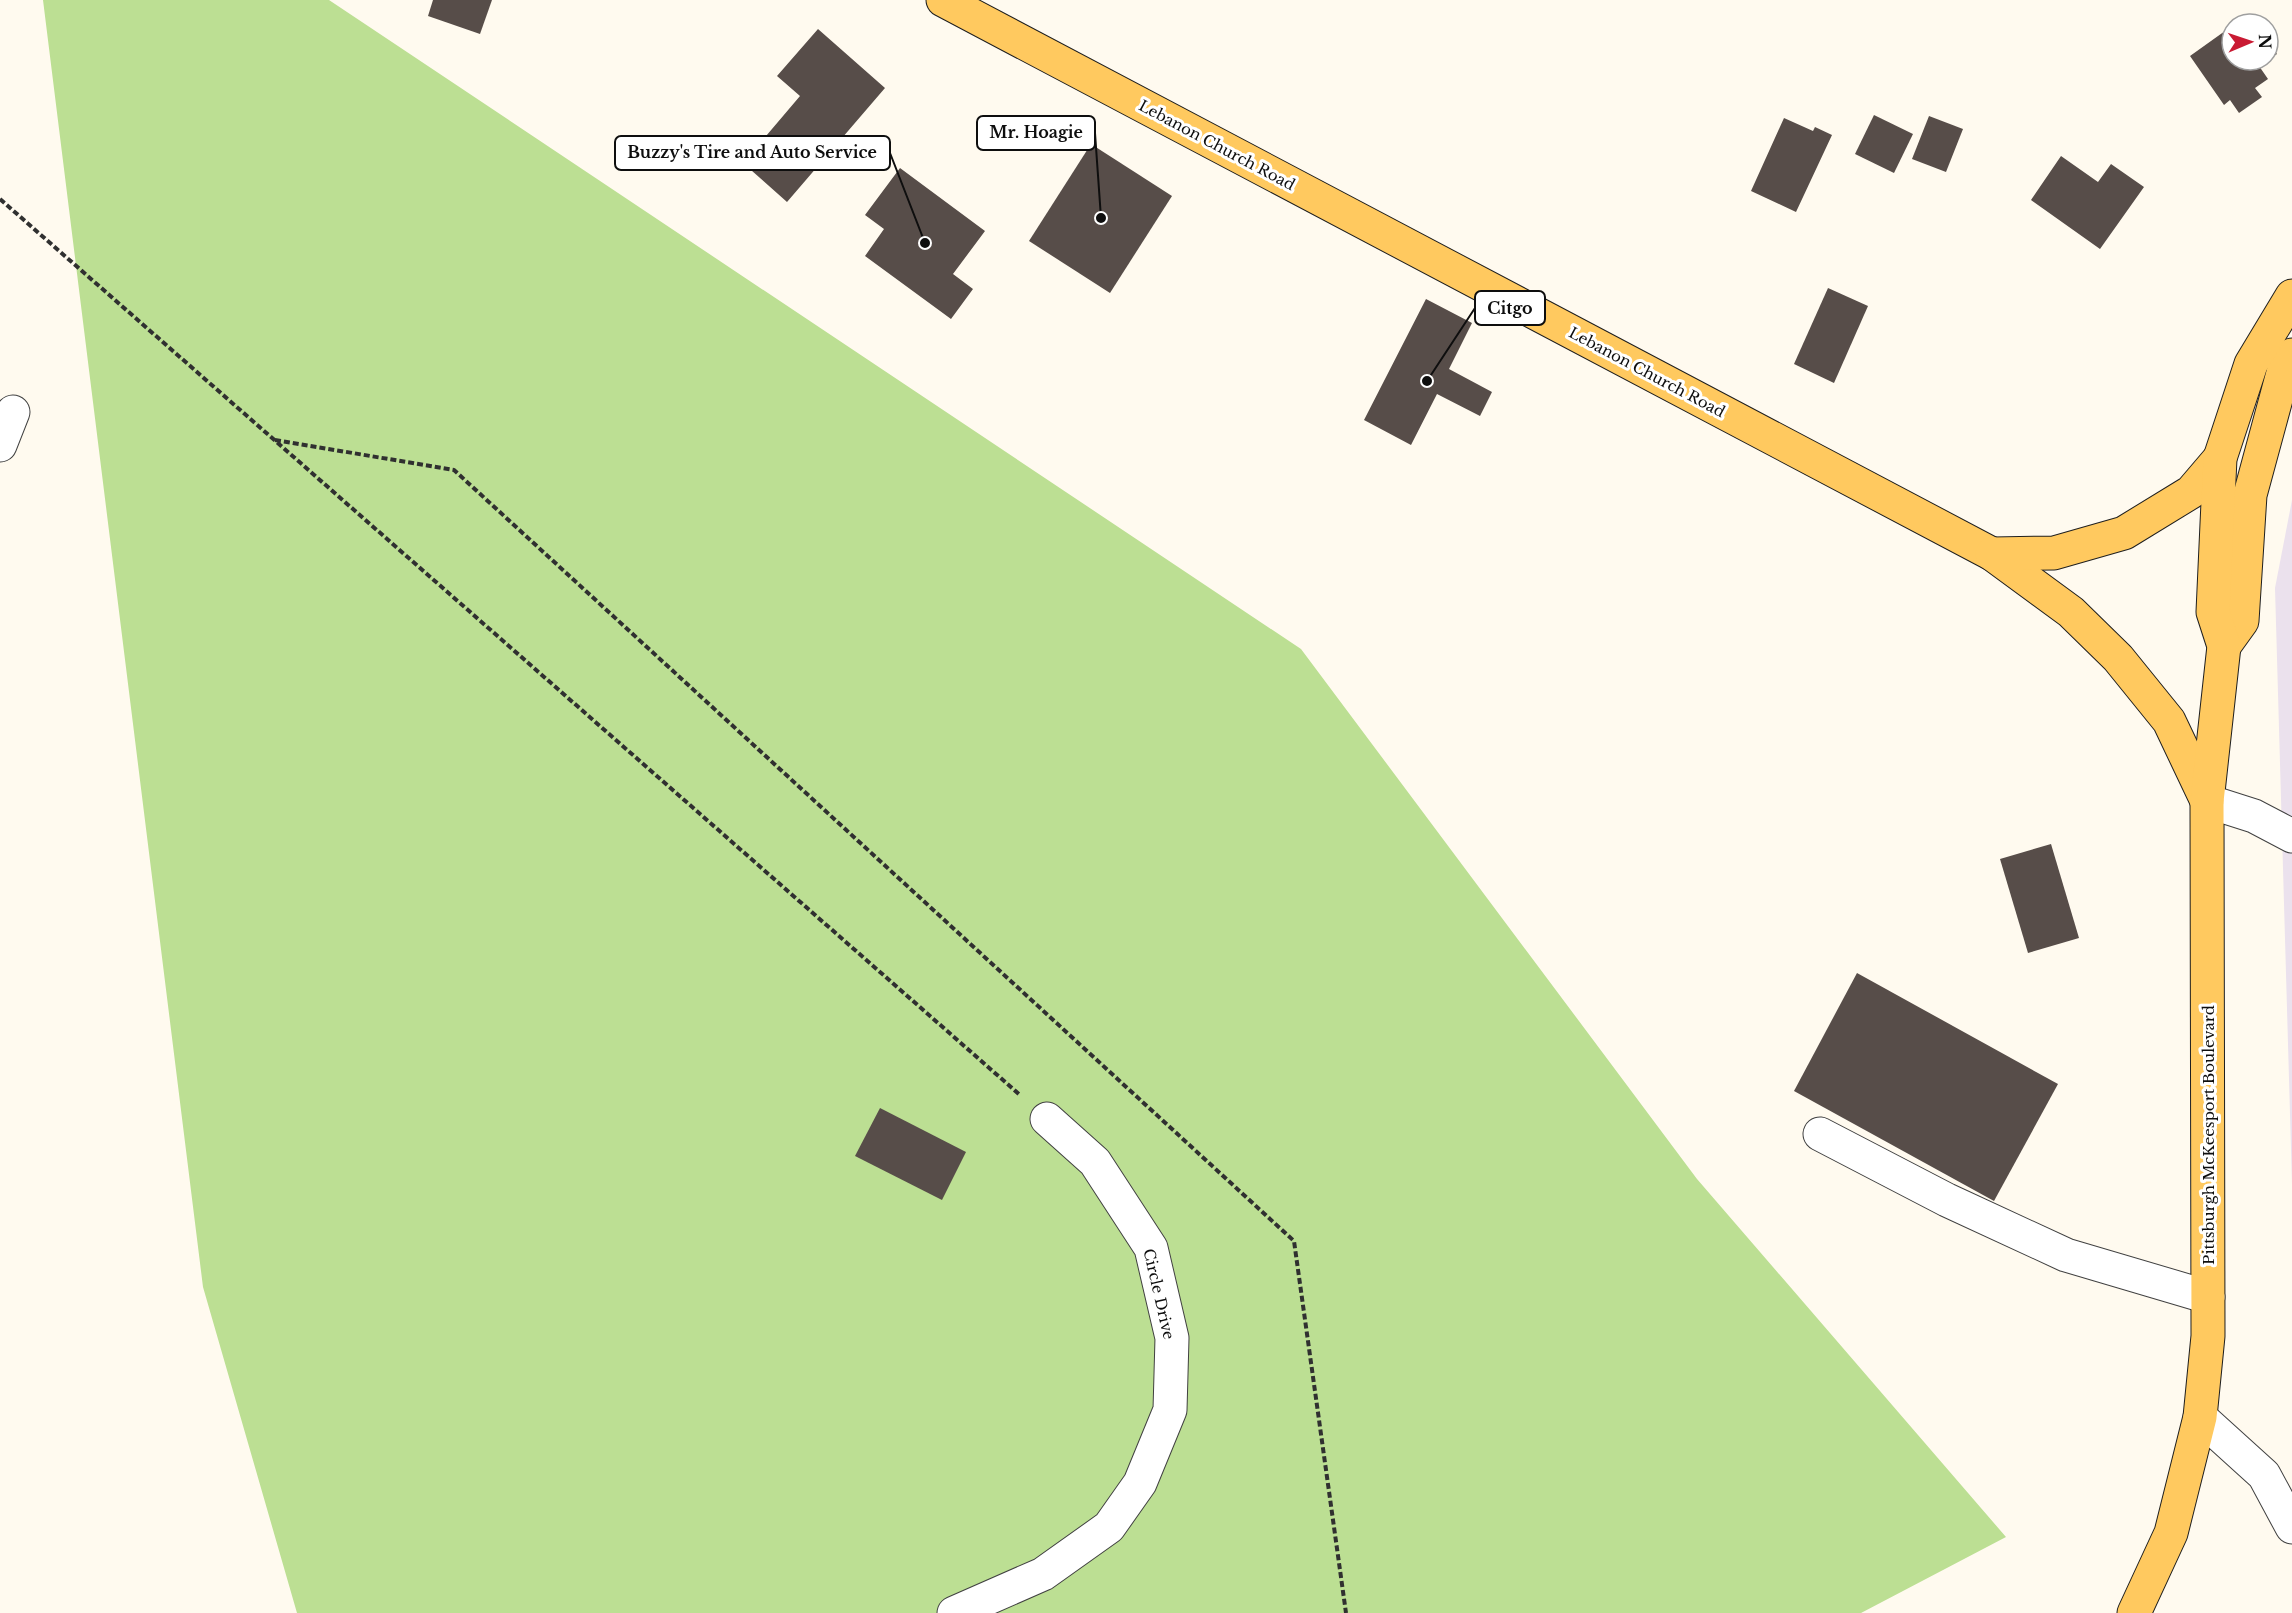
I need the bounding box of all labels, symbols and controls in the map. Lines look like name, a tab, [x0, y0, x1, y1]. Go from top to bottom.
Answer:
north arrow	[2220, 12, 2280, 72]
text: N	[2255, 34, 2275, 49]
street label: Lebanon Church Road	[1136, 96, 1298, 194]
callout: Mr. Hoagie	[977, 116, 1095, 150]
text: Mr. Hoagie	[989, 122, 1083, 142]
callout: Buzzy's Tire and Auto Service	[615, 136, 890, 170]
text: Buzzy's Tire and Auto Service	[627, 142, 877, 162]
callout: Citgo	[1475, 291, 1545, 325]
text: Citgo	[1487, 298, 1533, 318]
street label: Lebanon Church Road	[1566, 323, 1728, 421]
street label: Pittsburgh McKeesport Boulevard	[2199, 1005, 2218, 1265]
street label: Circle Drive	[1139, 1247, 1179, 1341]

